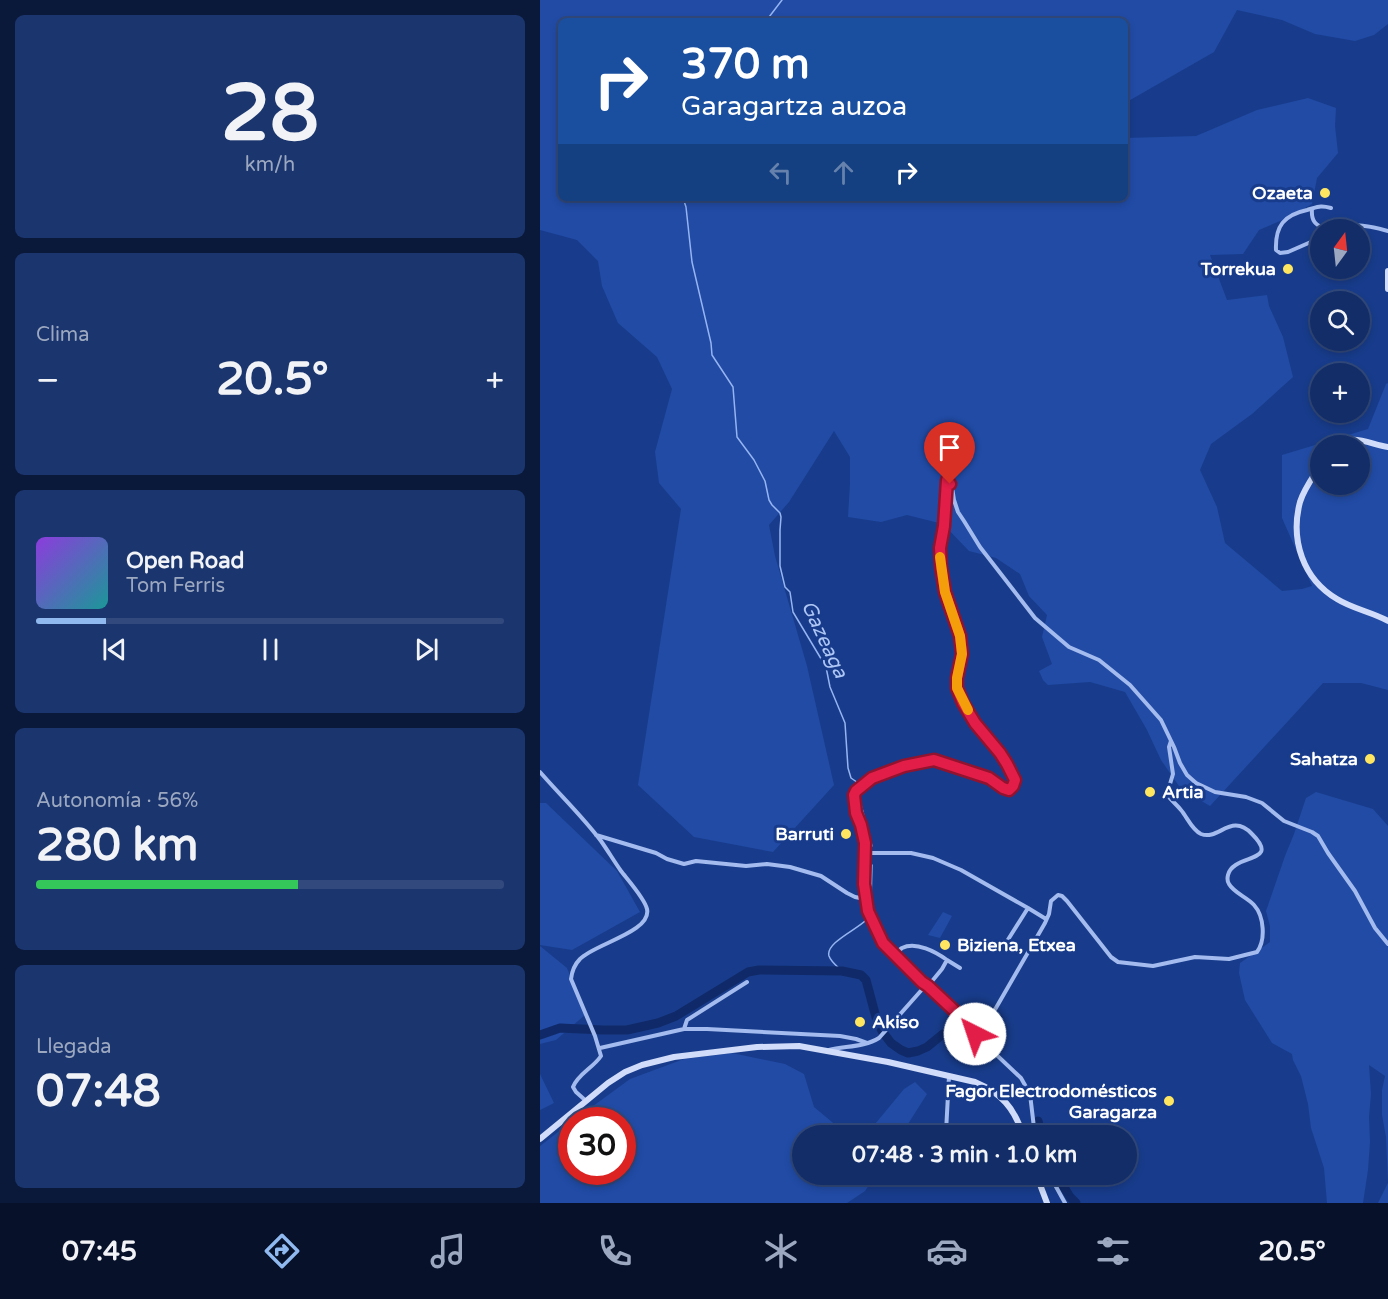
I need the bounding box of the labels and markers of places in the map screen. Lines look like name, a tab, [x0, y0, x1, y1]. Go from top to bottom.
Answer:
place label: Ozaeta	[1252, 182, 1313, 204]
marker: Ozaeta	[1318, 186, 1332, 200]
place label: Torrekua	[1200, 258, 1276, 280]
marker: Torrekua	[1281, 262, 1295, 276]
pin	[924, 422, 975, 484]
place label: Sahatza	[1290, 748, 1358, 770]
marker: Sahatza	[1363, 752, 1377, 766]
place label: Artia	[1162, 781, 1204, 803]
marker: Artia	[1143, 785, 1157, 799]
place label: Barruti	[775, 823, 834, 845]
marker: Barruti	[839, 827, 853, 841]
place label: Biziena, Etxea	[957, 934, 1076, 956]
marker: Biziena, Etxea	[938, 938, 952, 952]
place label: Akiso	[872, 1011, 919, 1033]
marker: Akiso	[853, 1015, 867, 1029]
place label: Fagor Electrodomésticos Garagarza	[945, 1080, 1157, 1123]
marker: Fagor Electrodomésticos Garagarza	[1162, 1094, 1176, 1108]

